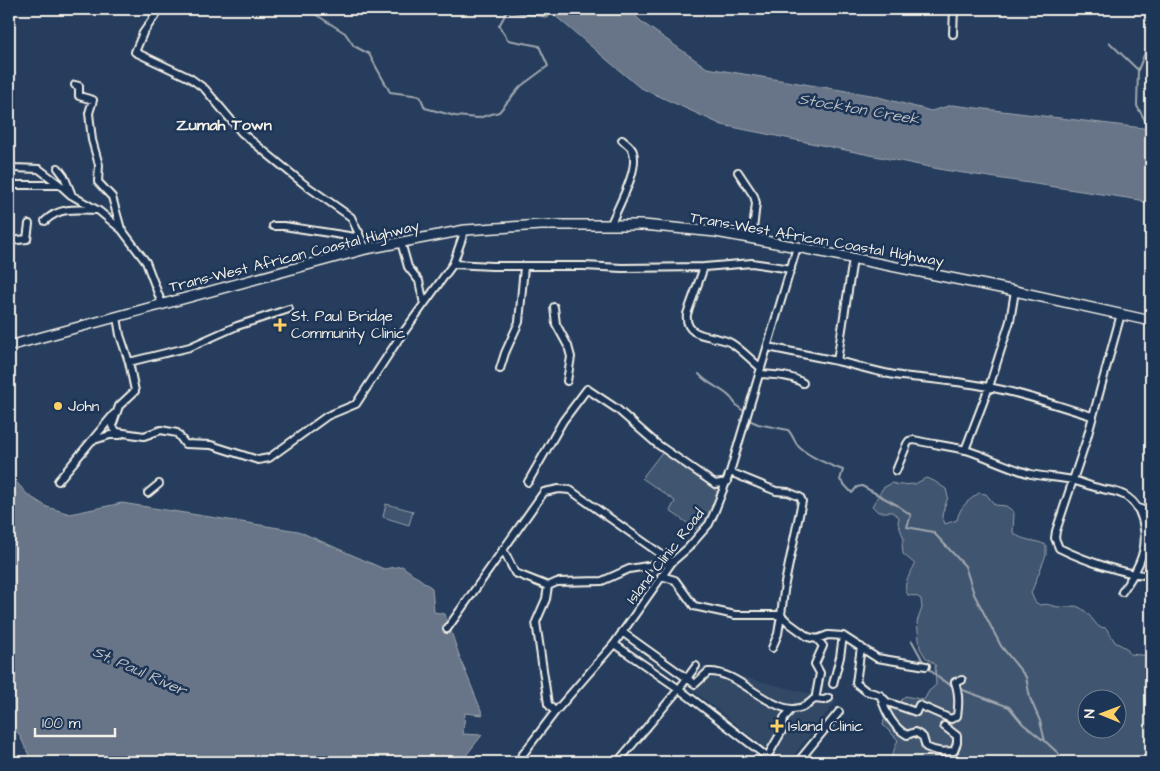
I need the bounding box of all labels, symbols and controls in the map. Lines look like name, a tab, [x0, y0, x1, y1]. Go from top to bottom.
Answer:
water label: Stockton Creek	[796, 87, 922, 131]
district label: Zumah Town	[176, 114, 272, 136]
street label: Trans-West African Coastal Highway	[688, 207, 945, 273]
street label: Trans-West African Coastal Highway	[167, 215, 422, 299]
place label: St. Paul Bridge Community Clinic	[291, 306, 406, 345]
marker: St. Paul Bridge Community Clinic	[273, 318, 287, 332]
place label: John	[68, 396, 100, 417]
marker: John	[52, 400, 64, 412]
street label: Island Clinic Road	[621, 504, 710, 608]
water label: St. Paul River	[89, 640, 192, 702]
north arrow	[1078, 688, 1128, 738]
scale bar	[35, 706, 115, 738]
text: N	[1080, 709, 1100, 718]
text: 100 m	[42, 713, 81, 734]
place label: Island Clinic	[788, 716, 864, 737]
marker: Island Clinic	[770, 719, 784, 733]

